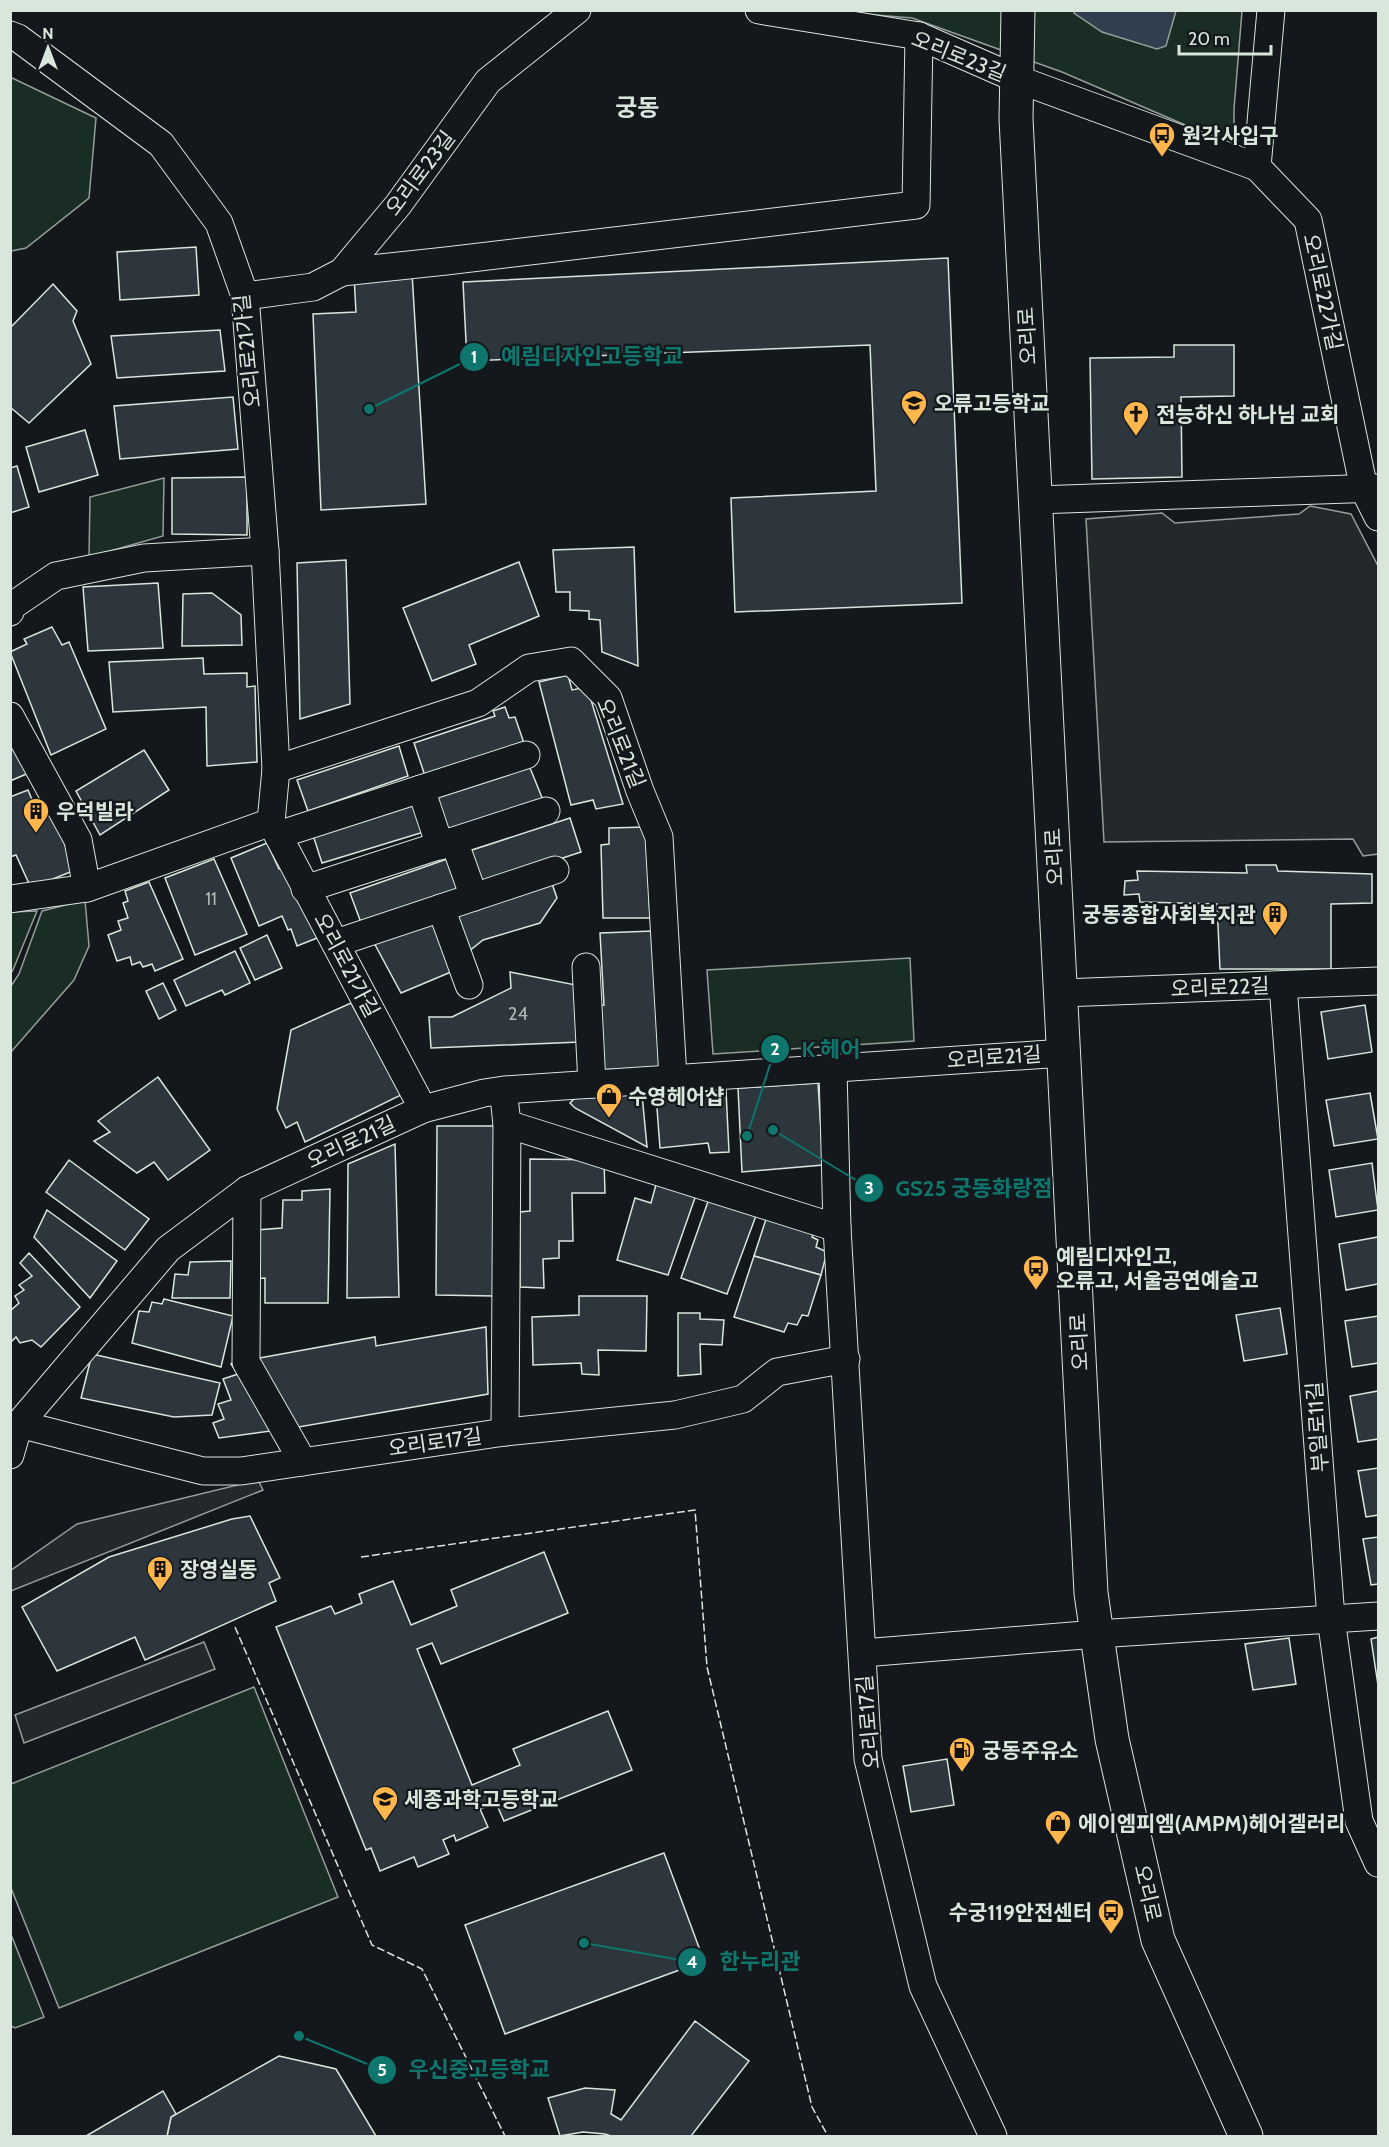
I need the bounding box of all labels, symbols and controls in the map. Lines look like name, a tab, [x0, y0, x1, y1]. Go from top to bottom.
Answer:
north arrow	[18, 18, 78, 78]
scale bar	[1179, 18, 1270, 56]
text: N	[42, 24, 54, 43]
street label: 오리로23길	[908, 26, 1010, 86]
text: 20 m	[1188, 28, 1230, 50]
district label: 궁동	[615, 93, 659, 122]
bus stop icon: 원각사입구	[1147, 120, 1177, 158]
place label: 원각사입구	[1182, 123, 1279, 148]
street label: 오리로23길	[380, 126, 460, 220]
street label: 오리로22가길	[1298, 231, 1348, 353]
street label: 오리로21가길	[229, 293, 265, 409]
street label: 오리로	[1013, 306, 1041, 366]
callout: 예림디자인고등학교	[459, 337, 696, 377]
text: 예림디자인고등학교	[501, 343, 683, 370]
text: 1	[471, 346, 477, 368]
school or university icon: 오류고등학교	[899, 388, 929, 426]
place label: 오류고등학교	[934, 391, 1050, 416]
church icon: 전능하신 하나님 교회	[1121, 399, 1151, 437]
place label: 전능하신 하나님 교회	[1156, 402, 1339, 427]
street label: 오리로21길	[592, 694, 650, 792]
building icon: 우덕빌라	[21, 796, 51, 834]
place label: 우덕빌라	[56, 799, 134, 824]
street label: 오리로	[1040, 827, 1068, 887]
house number: 11	[205, 888, 217, 910]
building icon: 궁동종합사회복지관	[1260, 899, 1290, 937]
place label: 궁동종합사회복지관	[1082, 902, 1256, 927]
street label: 오리로21가길	[309, 909, 385, 1021]
street label: 오리로22길	[1170, 973, 1270, 1001]
house number: 24	[508, 1003, 528, 1025]
callout: K 헤어	[760, 1029, 873, 1069]
text: K 헤어	[801, 1036, 861, 1063]
text: 2	[770, 1038, 780, 1060]
street label: 오리로21길	[946, 1041, 1042, 1073]
shop icon: 수영헤어샵	[594, 1081, 624, 1119]
place label: 수영헤어샵	[628, 1084, 725, 1109]
street label: 오리로21길	[303, 1111, 399, 1173]
callout: GS25 궁동화랑점	[854, 1168, 1064, 1208]
text: GS25 궁동화랑점	[896, 1175, 1052, 1202]
text: 3	[864, 1177, 874, 1199]
place label: 예림디자인고, 오류고, 서울공연예술고	[1056, 1244, 1259, 1293]
bus stop icon: 예림디자인고, 오류고, 서울공연예술고	[1021, 1253, 1051, 1291]
street label: 오리로	[1065, 1312, 1093, 1372]
street label: 부일로11길	[1301, 1381, 1333, 1473]
street label: 오리로17길	[386, 1423, 484, 1461]
building icon: 장영실동	[145, 1554, 175, 1592]
place label: 장영실동	[180, 1557, 257, 1582]
street label: 오리로17길	[851, 1674, 885, 1770]
fuel station icon: 궁동주유소	[947, 1735, 977, 1773]
place label: 궁동주유소	[982, 1738, 1079, 1763]
school or university icon: 세종과학고등학교	[370, 1784, 400, 1822]
place label: 세종과학고등학교	[404, 1787, 559, 1812]
shop icon: 에이엠피엠(AMPM)헤어겔러리	[1043, 1808, 1073, 1846]
place label: 에이엠피엠(AMPM)헤어겔러리	[1078, 1811, 1345, 1836]
street label: 오리로	[1129, 1862, 1167, 1924]
bus stop icon: 수궁119안전센터	[1096, 1897, 1126, 1935]
place label: 수궁119안전센터	[949, 1900, 1092, 1925]
callout: 한누리관	[677, 1942, 812, 1982]
text: 한누리관	[720, 1948, 800, 1975]
text: 4	[686, 1951, 698, 1973]
callout: 우신중고등학교	[367, 2050, 562, 2090]
text: 우신중고등학교	[408, 2056, 550, 2083]
text: 5	[377, 2059, 387, 2081]

